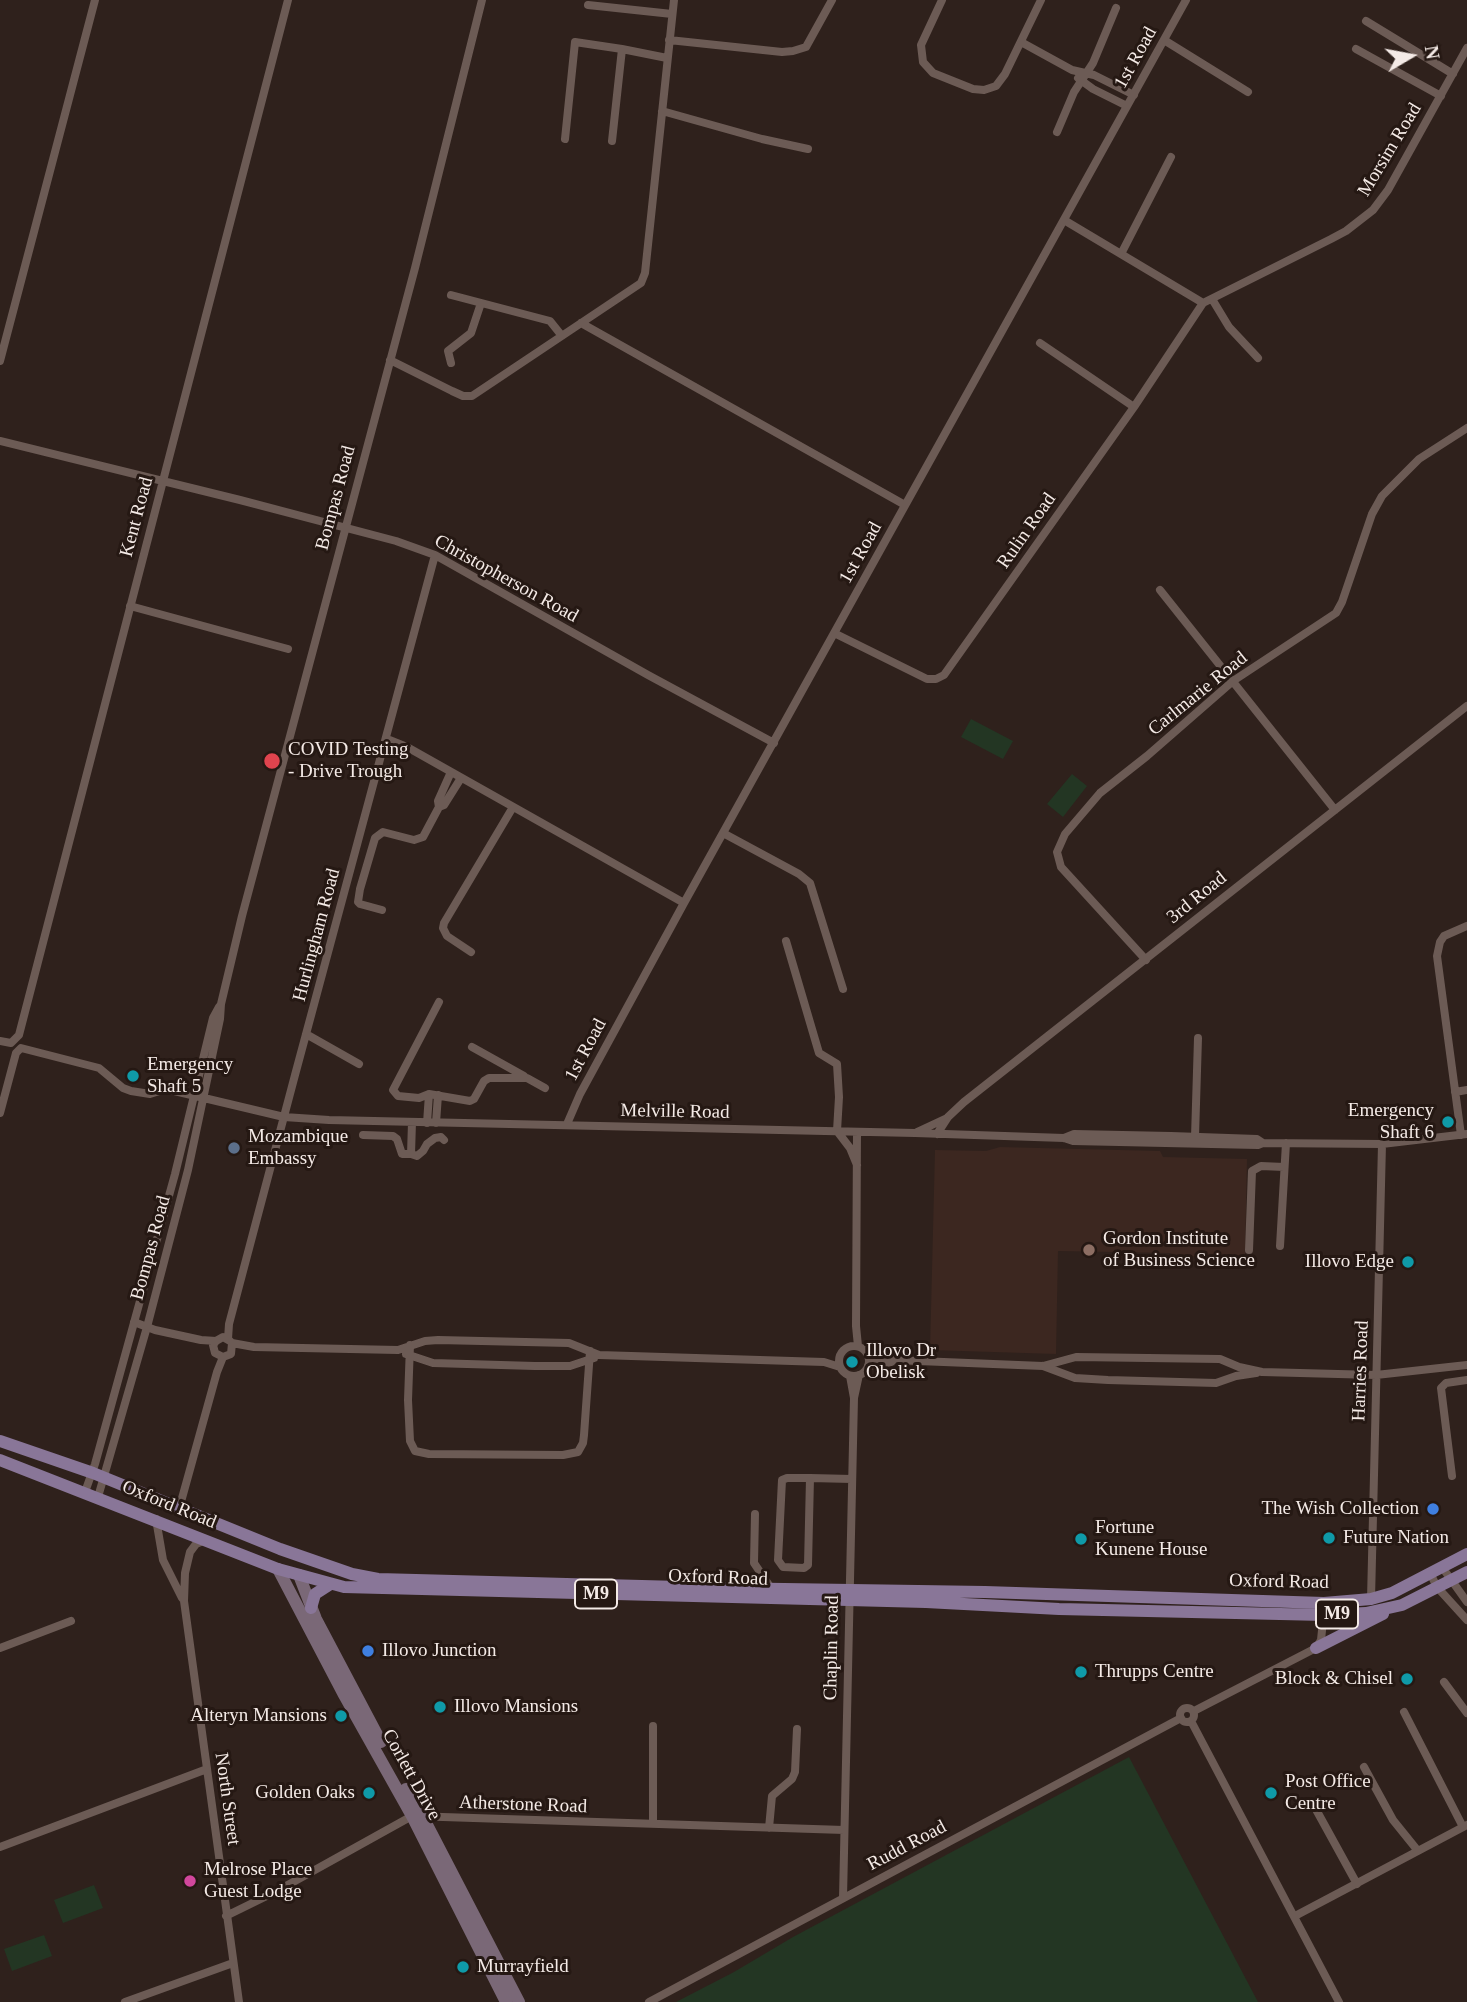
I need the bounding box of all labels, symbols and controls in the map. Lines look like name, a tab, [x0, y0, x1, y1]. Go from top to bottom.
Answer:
north arrow	[1376, 21, 1446, 91]
street label: 1st Road	[1110, 23, 1162, 93]
text: N	[1421, 44, 1444, 61]
street label: Morsim Road	[1353, 99, 1427, 201]
street label: Bompas Road	[311, 443, 361, 553]
street label: Kent Road	[115, 475, 159, 559]
street label: Rulin Road	[993, 489, 1061, 573]
street label: 1st Road	[835, 518, 887, 588]
street label: Christopherson Road	[430, 530, 582, 628]
street label: Carlmarie Road	[1144, 647, 1252, 741]
place label: COVID Testing - Drive Trough	[288, 739, 409, 783]
marker: COVID Testing - Drive Trough	[262, 751, 282, 771]
street label: Hurlingham Road	[288, 866, 346, 1004]
street label: 3rd Road	[1163, 867, 1231, 929]
street label: 1st Road	[560, 1015, 612, 1085]
place label: Emergency Shaft 5	[147, 1054, 233, 1098]
marker: Emergency Shaft 5	[125, 1068, 141, 1084]
street label: Melville Road	[620, 1100, 730, 1124]
place label: Emergency Shaft 6	[1348, 1100, 1434, 1144]
marker: Emergency Shaft 6	[1440, 1114, 1456, 1130]
place label: Mozambique Embassy	[248, 1126, 348, 1170]
marker: Mozambique Embassy	[226, 1140, 242, 1156]
street label: Bompas Road	[126, 1193, 176, 1303]
place label: Gordon Institute of Business Science	[1103, 1228, 1255, 1272]
marker: Gordon Institute of Business Science	[1081, 1242, 1097, 1258]
place label: Illovo Edge	[1305, 1251, 1394, 1273]
marker: Illovo Edge	[1400, 1254, 1416, 1270]
street label: Harries Road	[1348, 1320, 1374, 1422]
place label: Illovo Dr Obelisk	[866, 1340, 936, 1384]
marker: Illovo Dr Obelisk	[844, 1354, 860, 1370]
street label: Oxford Road	[118, 1476, 220, 1534]
place label: The Wish Collection	[1261, 1498, 1419, 1520]
marker: The Wish Collection	[1425, 1501, 1441, 1517]
place label: Fortune Kunene House	[1095, 1517, 1207, 1561]
place label: Future Nation	[1343, 1527, 1449, 1549]
marker: Future Nation	[1321, 1530, 1337, 1546]
marker: Fortune Kunene House	[1073, 1531, 1089, 1547]
street label: Oxford Road	[668, 1565, 768, 1591]
street label: Oxford Road	[1229, 1570, 1329, 1594]
road number: M9	[575, 1580, 617, 1609]
street label: Chaplin Road	[820, 1595, 844, 1701]
road number: M9	[1316, 1600, 1358, 1629]
place label: Illovo Junction	[382, 1640, 497, 1662]
marker: Illovo Junction	[360, 1643, 376, 1659]
place label: Thrupps Centre	[1095, 1661, 1214, 1683]
marker: Thrupps Centre	[1073, 1664, 1089, 1680]
place label: Block & Chisel	[1275, 1668, 1393, 1690]
marker: Block & Chisel	[1399, 1671, 1415, 1687]
place label: Illovo Mansions	[454, 1696, 578, 1718]
marker: Illovo Mansions	[432, 1699, 448, 1715]
place label: Alteryn Mansions	[190, 1705, 327, 1727]
marker: Alteryn Mansions	[333, 1708, 349, 1724]
street label: Corlett Drive	[377, 1725, 445, 1825]
street label: North Street	[209, 1751, 245, 1847]
place label: Post Office Centre	[1285, 1771, 1371, 1815]
place label: Golden Oaks	[255, 1782, 355, 1804]
marker: Golden Oaks	[361, 1785, 377, 1801]
marker: Post Office Centre	[1263, 1785, 1279, 1801]
street label: Atherstone Road	[459, 1791, 587, 1819]
street label: Rudd Road	[864, 1816, 950, 1876]
place label: Melrose Place Guest Lodge	[204, 1859, 312, 1903]
marker: Melrose Place Guest Lodge	[182, 1873, 198, 1889]
place label: Murrayfield	[477, 1956, 569, 1978]
marker: Murrayfield	[455, 1959, 471, 1975]

